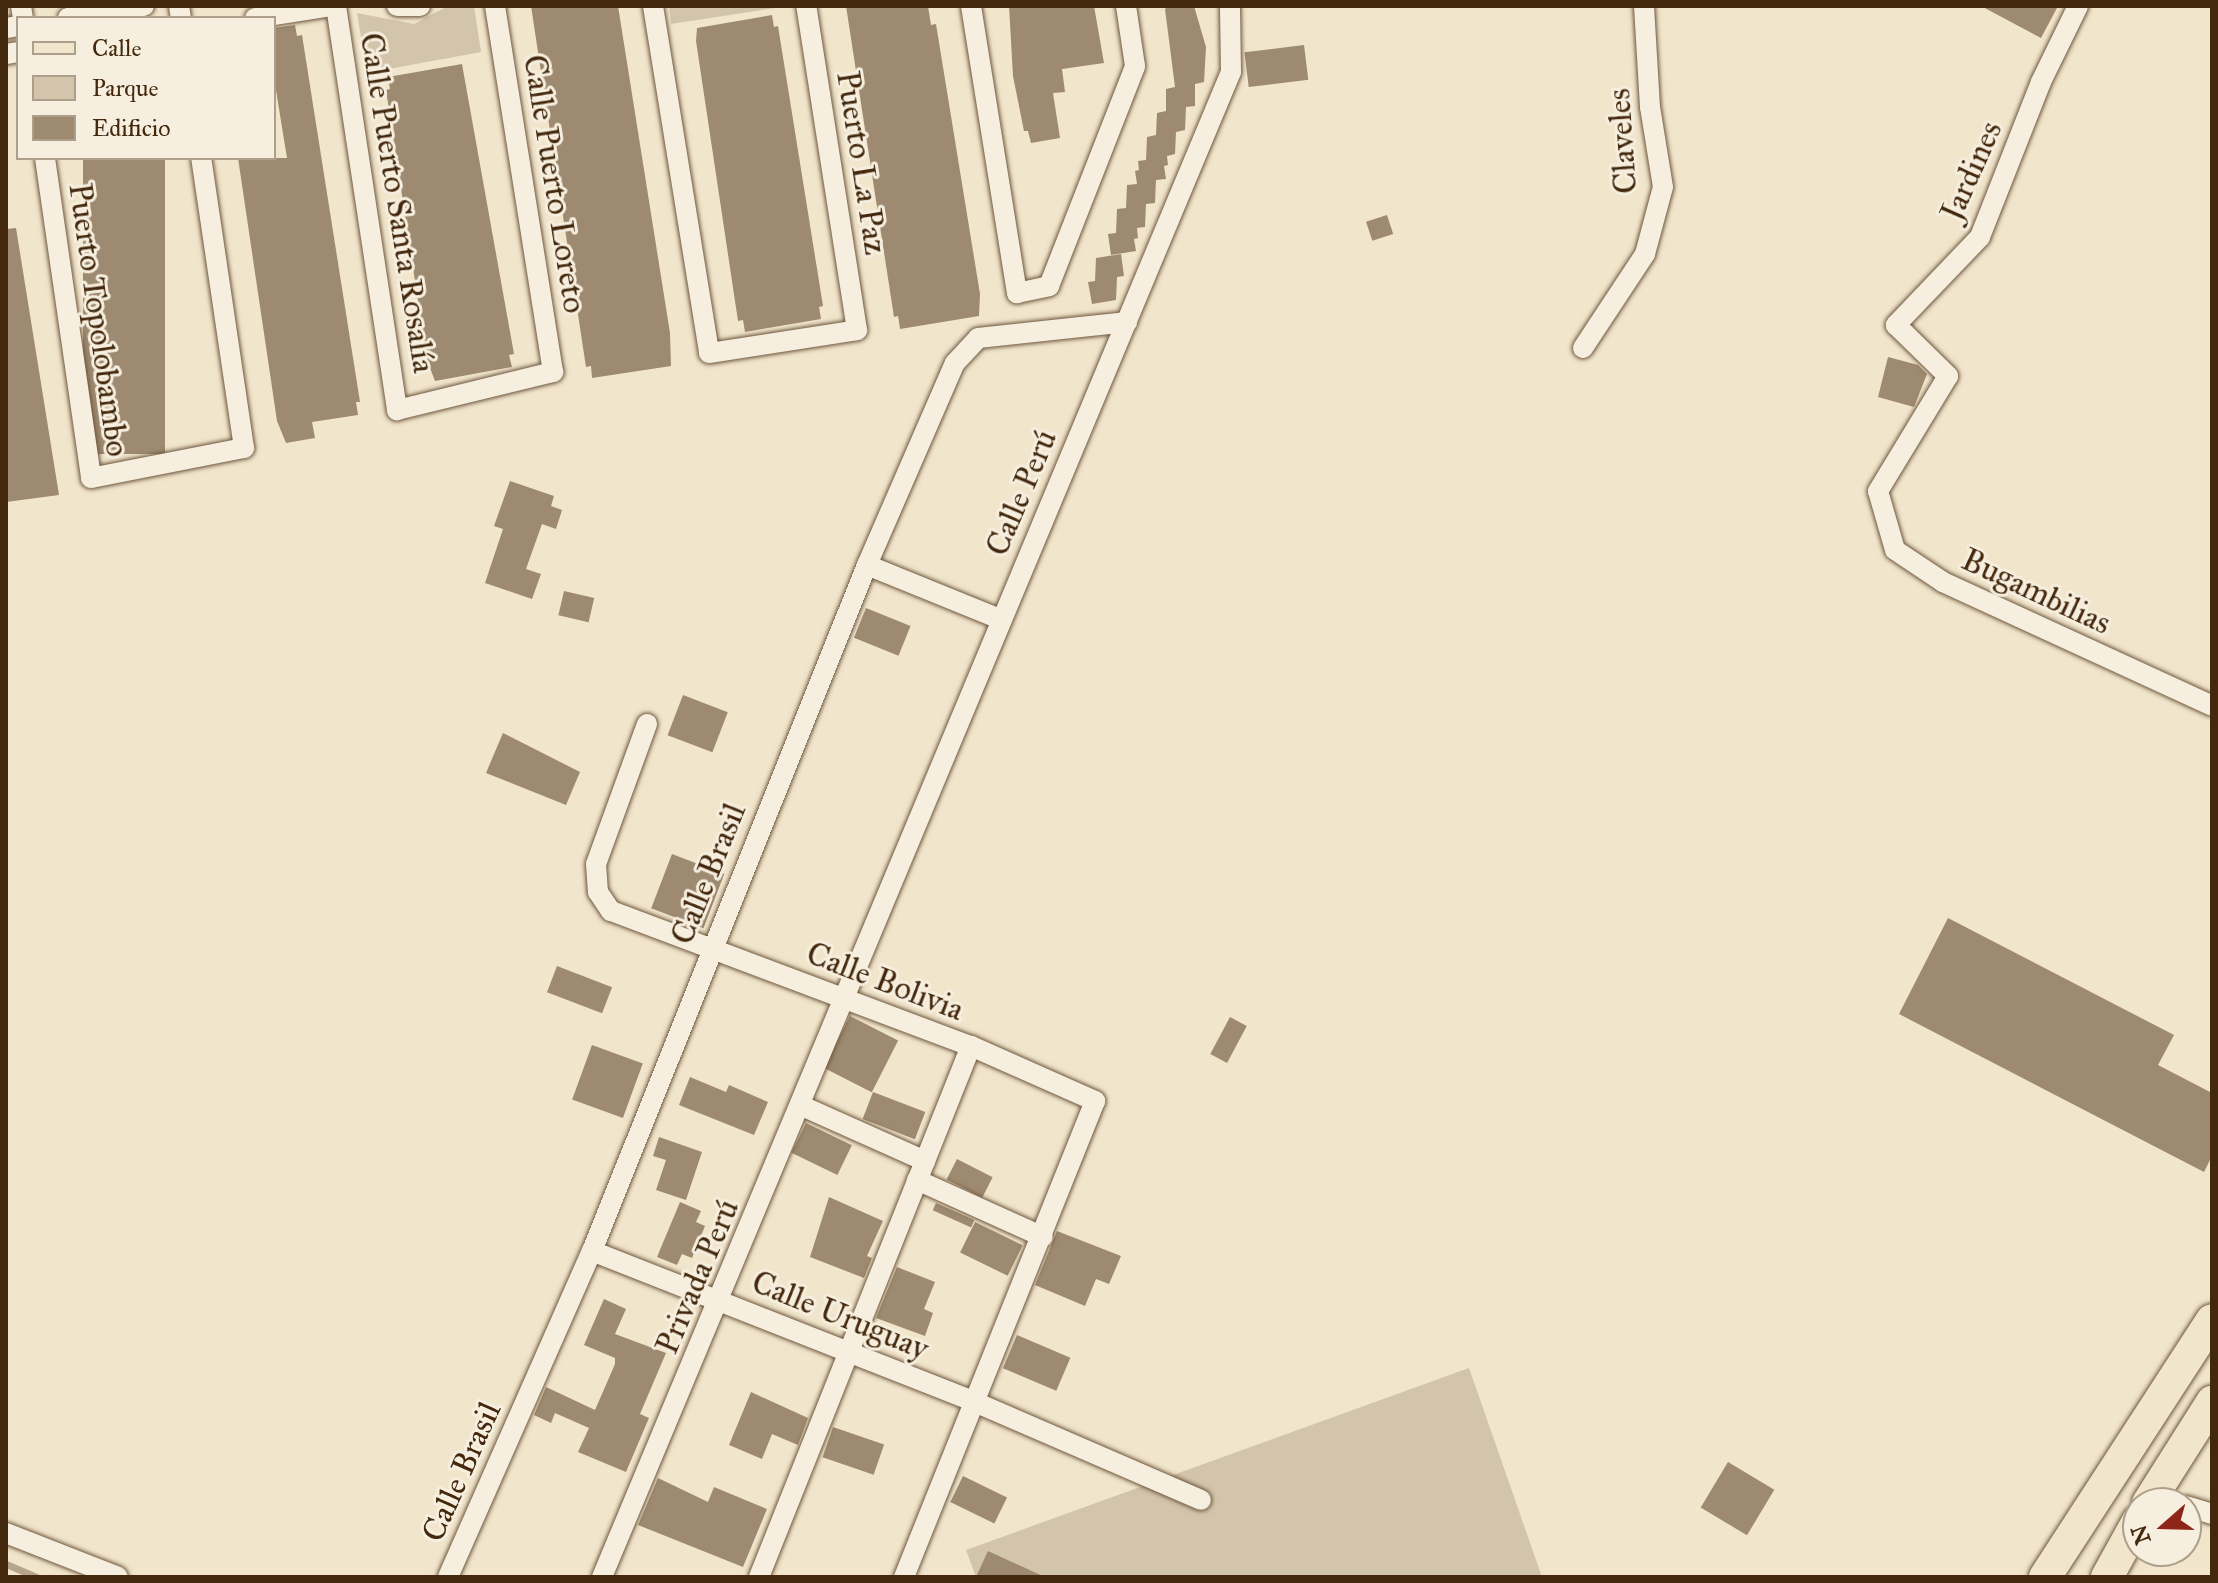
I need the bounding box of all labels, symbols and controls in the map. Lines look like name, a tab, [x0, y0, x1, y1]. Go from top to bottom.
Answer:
legend	[16, 16, 276, 160]
street label: Calle Puerto Santa Rosalía	[351, 30, 443, 376]
text: Calle	[92, 33, 141, 63]
street label: Calle Puerto Loreto	[515, 52, 593, 316]
street label: Puerto La Paz	[828, 68, 894, 258]
text: Parque	[92, 73, 159, 103]
street label: Claveles	[1600, 87, 1646, 195]
text: Edificio	[92, 113, 171, 143]
street label: Jardines	[1933, 115, 2011, 227]
street label: Puerto Topolobambo	[60, 181, 136, 459]
street label: Calle Perú	[978, 424, 1066, 562]
street label: Bugambilias	[1955, 541, 2117, 643]
street label: Calle Brasil	[663, 798, 755, 950]
street label: Calle Bolivia	[801, 935, 969, 1029]
street label: Privada Perú	[648, 1194, 748, 1360]
street label: Calle Uruguay	[746, 1263, 934, 1369]
street label: Calle Brasil	[414, 1396, 510, 1548]
north arrow	[2122, 1487, 2202, 1567]
text: N	[2125, 1521, 2157, 1548]

